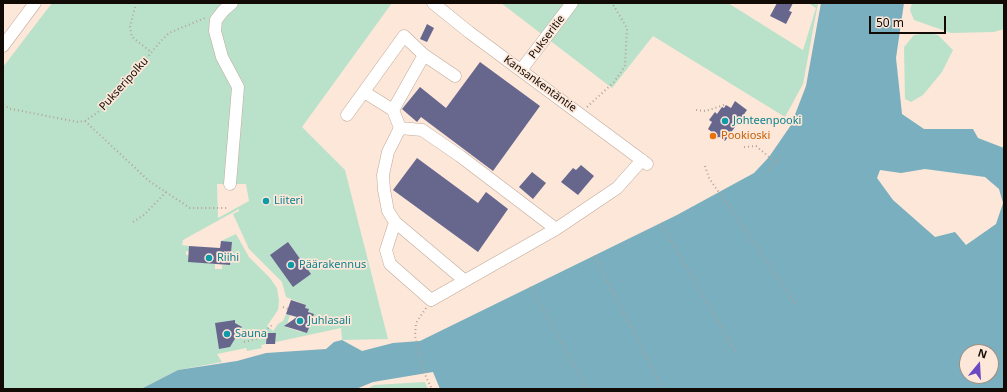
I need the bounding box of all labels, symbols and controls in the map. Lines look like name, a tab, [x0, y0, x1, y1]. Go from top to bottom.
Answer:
scale bar	[871, 8, 948, 34]
street label: Pukseritie	[526, 13, 568, 61]
text: 50 m	[876, 14, 904, 31]
street label: Kansankentäntie	[501, 53, 579, 115]
street label: Pukseripolku	[97, 55, 151, 113]
place label: Johteenpooki	[733, 114, 801, 128]
marker: Johteenpooki	[720, 116, 730, 126]
place label: Pookioski	[721, 129, 770, 143]
marker: Pookioski	[708, 131, 718, 141]
place label: Liiteri	[274, 194, 303, 208]
marker: Liiteri	[261, 196, 271, 206]
place label: Riihi	[217, 251, 239, 265]
marker: Riihi	[204, 253, 214, 263]
place label: Päärakennus	[299, 258, 366, 272]
marker: Päärakennus	[286, 260, 296, 270]
place label: Juhlasali	[308, 314, 351, 328]
marker: Juhlasali	[295, 316, 305, 326]
place label: Sauna	[235, 327, 267, 341]
marker: Sauna	[222, 329, 232, 339]
north arrow	[959, 344, 999, 384]
text: N	[976, 345, 989, 362]

